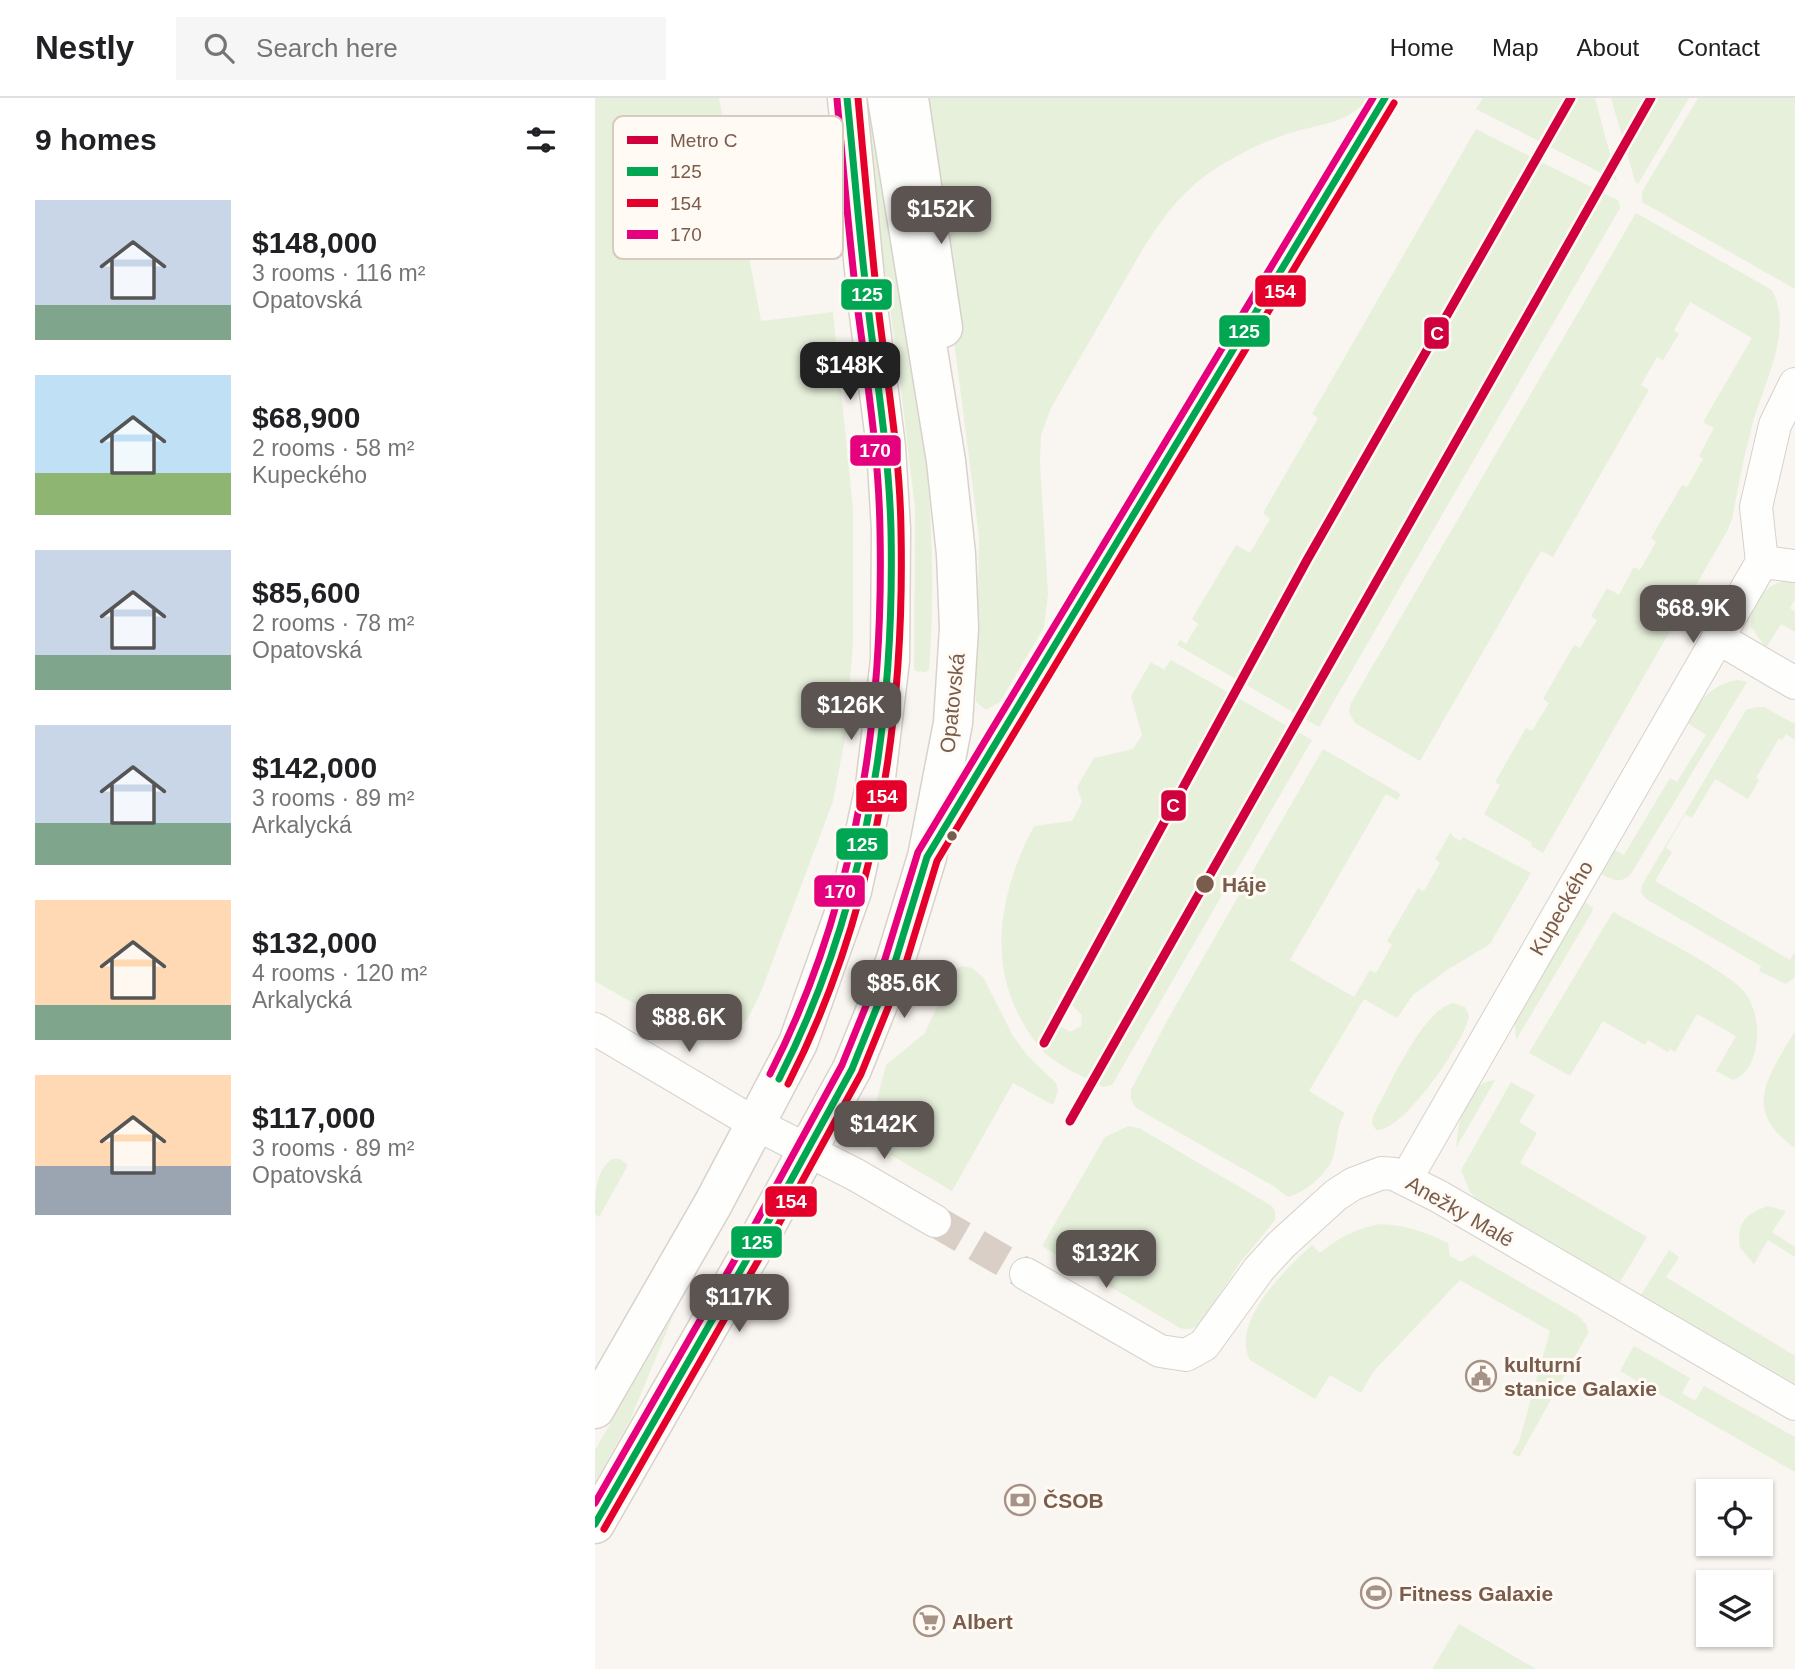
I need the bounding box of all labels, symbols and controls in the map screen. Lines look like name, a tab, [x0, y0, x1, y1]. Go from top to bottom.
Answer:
search box	[176, 17, 666, 80]
text: Nestly	[35, 29, 134, 66]
icon: search	[200, 29, 238, 67]
text: Search here	[256, 33, 398, 63]
text: Home	[1390, 34, 1454, 61]
text: Map	[1492, 34, 1539, 61]
text: About	[1577, 34, 1639, 61]
text: Contact	[1677, 34, 1760, 61]
legend	[613, 116, 843, 259]
icon: filters	[522, 121, 560, 159]
text: 9 homes	[35, 123, 157, 156]
text: Metro C	[670, 130, 738, 151]
text: 125	[670, 161, 702, 182]
pin: $152K	[892, 186, 990, 246]
text: 154	[670, 193, 702, 214]
text: $152K	[907, 196, 975, 222]
text: 170	[670, 224, 702, 245]
text: $148,000	[252, 226, 377, 259]
icon: home	[91, 228, 175, 312]
text: 3 rooms · 116 m²	[252, 260, 425, 286]
line badge: 154	[1254, 274, 1307, 308]
line badge: 125	[840, 278, 893, 311]
text: 154	[1264, 281, 1296, 302]
text: 125	[851, 284, 883, 305]
text: Opatovská	[252, 287, 362, 313]
line badge: 125	[1218, 314, 1271, 348]
line badge: C	[1423, 316, 1450, 350]
text: 125	[1228, 321, 1260, 342]
text: C	[1430, 323, 1444, 344]
pin: $148K	[801, 342, 899, 402]
text: $148K	[816, 352, 884, 378]
text: $68,900	[252, 401, 360, 434]
icon: home	[91, 403, 175, 487]
line badge: 170	[849, 434, 902, 467]
text: 2 rooms · 58 m²	[252, 435, 414, 461]
text: 170	[859, 440, 891, 461]
text: Kupeckého	[252, 462, 367, 488]
text: $85,600	[252, 576, 360, 609]
icon: home	[91, 578, 175, 662]
pin: $68.9K	[1636, 586, 1750, 645]
text: $68.9K	[1656, 595, 1730, 621]
text: 2 rooms · 78 m²	[252, 610, 414, 636]
text: Opatovská	[252, 637, 362, 663]
street label: Opatovská	[935, 652, 969, 754]
pin: $126K	[802, 682, 900, 742]
text: $126K	[817, 692, 885, 718]
text: $142,000	[252, 751, 377, 784]
icon: home	[91, 753, 175, 837]
line badge: 154	[855, 779, 908, 813]
text: 3 rooms · 89 m²	[252, 785, 414, 811]
text: 154	[866, 786, 898, 807]
line badge: C	[1160, 789, 1187, 822]
text: C	[1166, 795, 1180, 816]
text: Arkalycká	[252, 812, 352, 838]
line badge: 125	[835, 827, 889, 861]
unlabelled marker	[945, 829, 959, 843]
text: 125	[846, 834, 878, 855]
street label: Kupeckého	[1525, 857, 1597, 959]
marker: Háje	[1194, 873, 1216, 895]
place label: Háje	[1222, 873, 1266, 896]
line badge: 170	[813, 874, 866, 908]
text: 170	[824, 881, 856, 902]
text: $132,000	[252, 926, 377, 959]
icon: home	[91, 928, 175, 1012]
text: 4 rooms · 120 m²	[252, 960, 427, 986]
pin: $85.6K	[847, 960, 961, 1020]
text: $85.6K	[867, 970, 941, 996]
text: Arkalycká	[252, 987, 352, 1013]
pin: $88.6K	[632, 995, 746, 1054]
text: $88.6K	[652, 1004, 726, 1030]
text: $117,000	[252, 1101, 375, 1134]
pin: $142K	[835, 1102, 933, 1161]
icon: home	[91, 1103, 175, 1187]
text: $142K	[850, 1111, 918, 1137]
text: 3 rooms · 89 m²	[252, 1135, 414, 1161]
text: Opatovská	[252, 1162, 362, 1188]
street label: Anežky Malé	[1402, 1171, 1518, 1251]
line badge: 154	[764, 1185, 818, 1218]
text: 154	[775, 1191, 807, 1212]
line badge: 125	[730, 1225, 783, 1259]
pin: $132K	[1057, 1230, 1155, 1290]
text: 125	[741, 1232, 773, 1253]
text: $132K	[1072, 1240, 1140, 1266]
pin: $117K	[690, 1274, 788, 1334]
text: $117K	[706, 1284, 772, 1310]
place label: kulturní stanice Galaxie	[1504, 1353, 1657, 1400]
public building icon: kulturní stanice Galaxie	[1464, 1359, 1498, 1393]
map controls	[1696, 1479, 1773, 1647]
button: locate	[1696, 1479, 1773, 1556]
bank icon: ČSOB	[1003, 1483, 1037, 1517]
place label: ČSOB	[1043, 1489, 1104, 1512]
button: layers	[1696, 1570, 1773, 1647]
sports icon: Fitness Galaxie	[1359, 1576, 1393, 1610]
place label: Fitness Galaxie	[1399, 1582, 1553, 1605]
supermarket icon: Albert	[912, 1604, 946, 1638]
place label: Albert	[952, 1610, 1013, 1633]

